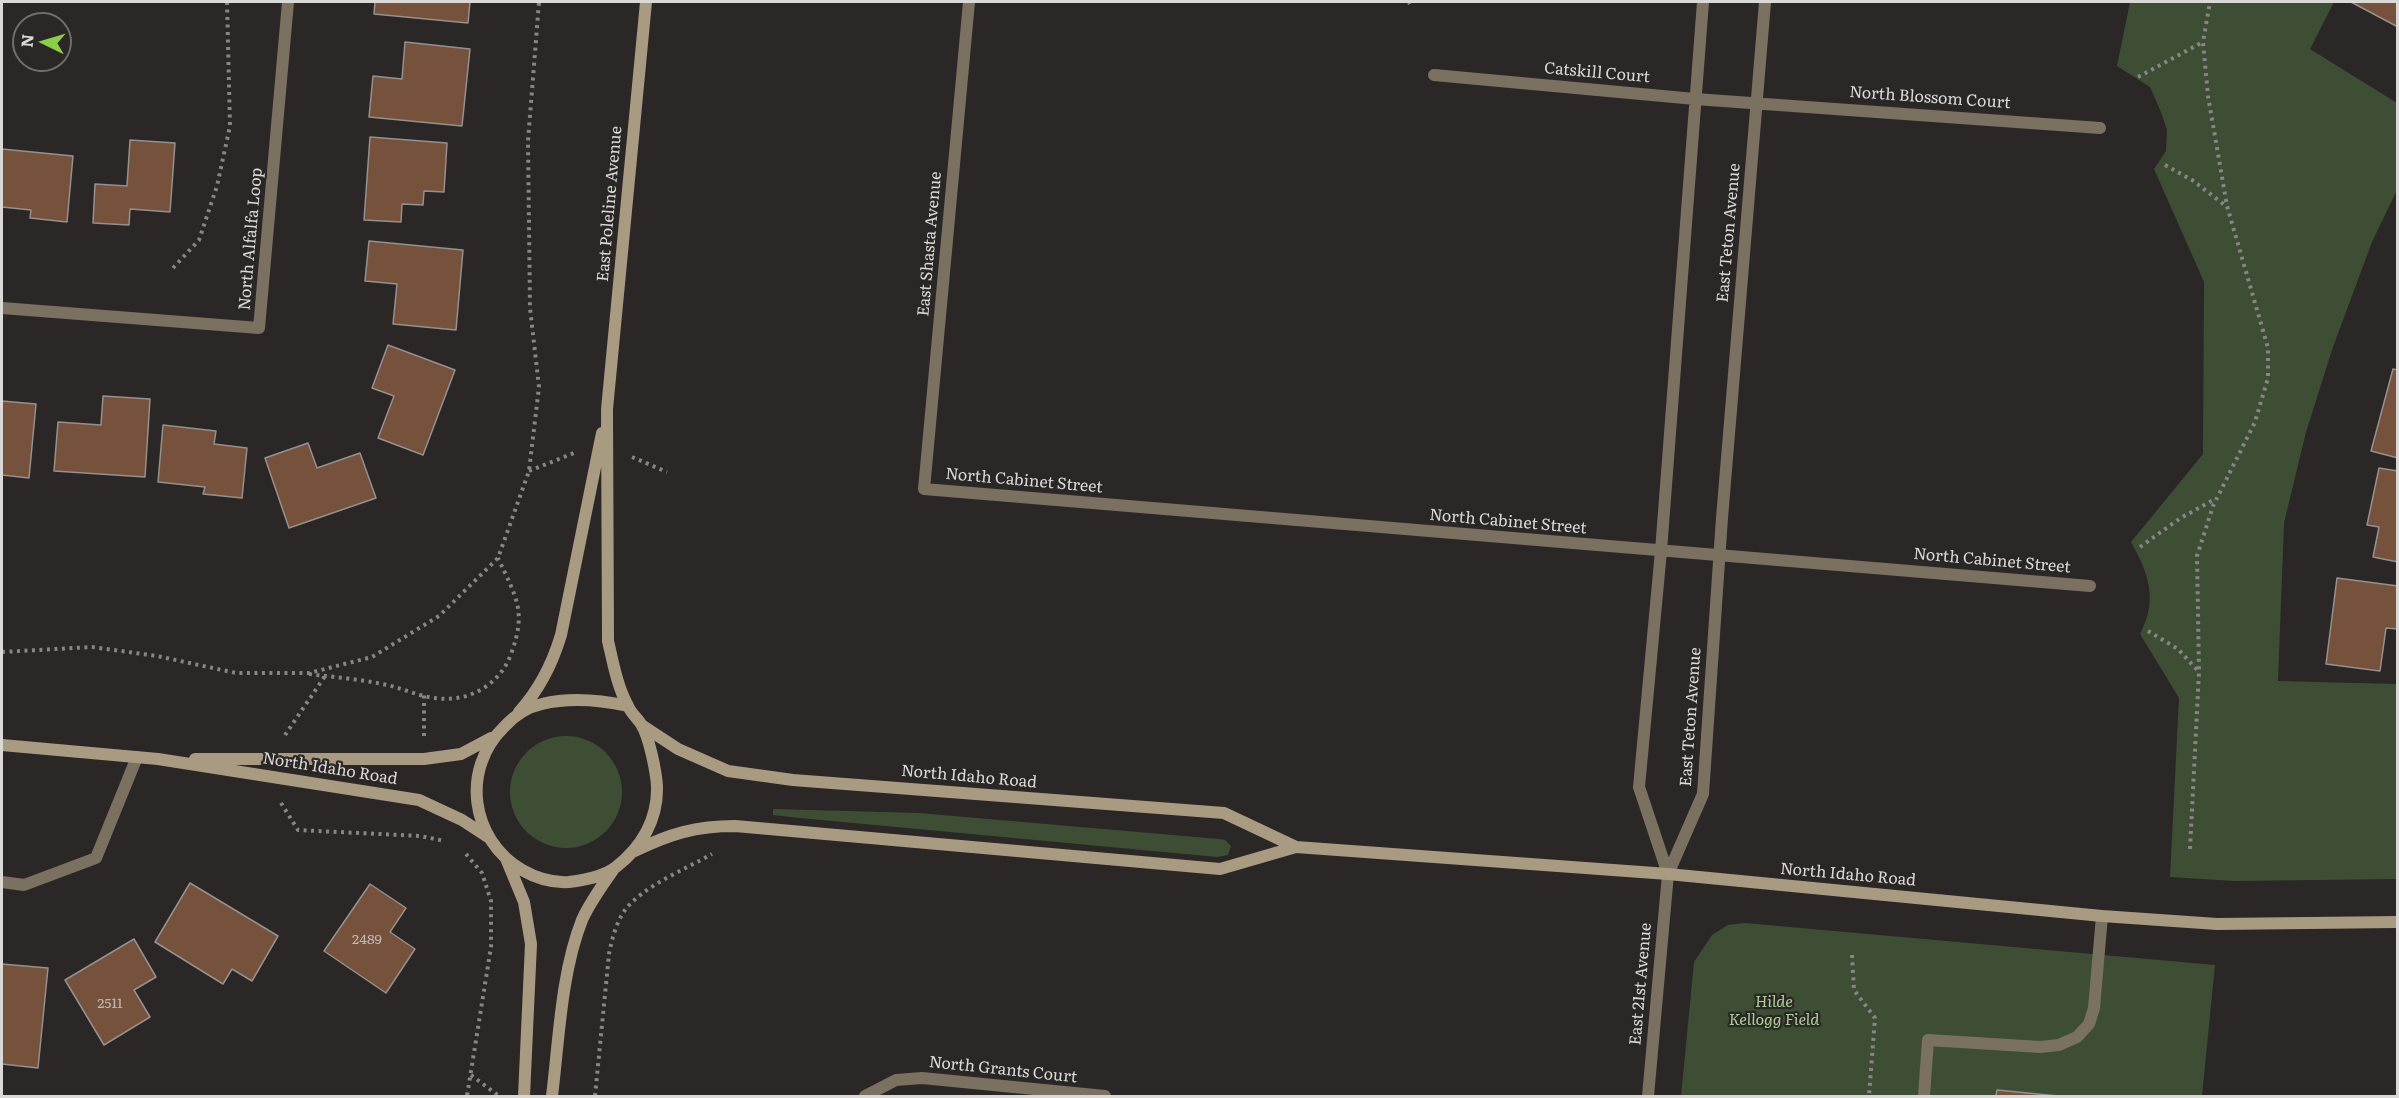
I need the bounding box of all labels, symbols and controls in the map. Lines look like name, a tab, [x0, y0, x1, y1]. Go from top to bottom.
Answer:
north arrow	[12, 12, 72, 72]
text: N	[14, 33, 39, 48]
street label: Catskill Court	[1543, 59, 1651, 87]
street label: North Blossom Court	[1849, 83, 2011, 113]
street label: East Poleline Avenue	[594, 125, 626, 283]
street label: East Teton Avenue	[1713, 163, 1745, 303]
street label: North Alfalfa Loop	[235, 167, 267, 311]
street label: East Shasta Avenue	[914, 171, 946, 317]
street label: North Cabinet Street	[945, 465, 1103, 497]
street label: North Cabinet Street	[1429, 506, 1587, 538]
street label: North Cabinet Street	[1913, 545, 2071, 577]
street label: East Teton Avenue	[1677, 647, 1705, 787]
street label: North Idaho Road	[261, 749, 399, 789]
street label: North Idaho Road	[900, 761, 1038, 793]
street label: North Idaho Road	[1779, 859, 1917, 891]
street label: East 21st Avenue	[1626, 922, 1656, 1046]
house number: 2489	[352, 932, 382, 948]
park label: Hilde Kellogg Field	[1729, 992, 1819, 1030]
house number: 2511	[97, 996, 123, 1012]
street label: North Grants Court	[928, 1053, 1078, 1087]

